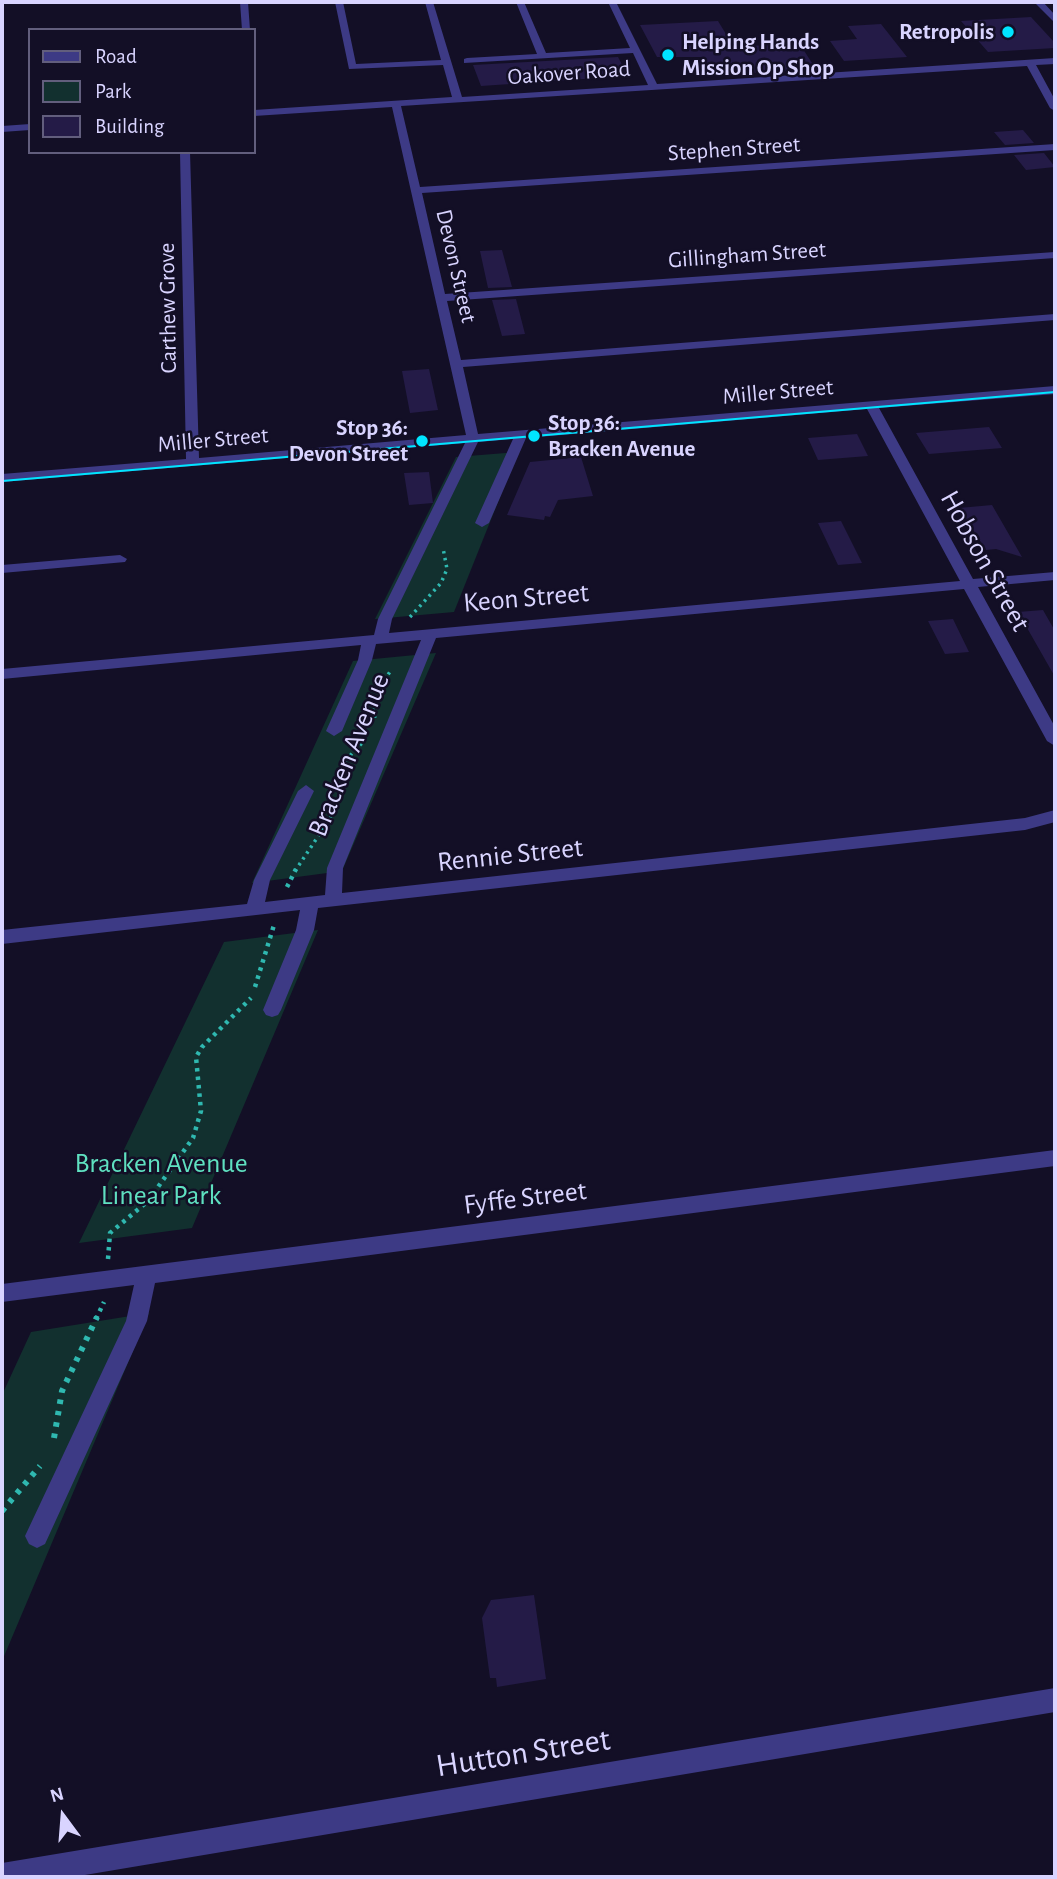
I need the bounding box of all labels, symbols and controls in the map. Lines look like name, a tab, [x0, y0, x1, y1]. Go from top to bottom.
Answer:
place label: Retropolis	[899, 18, 994, 46]
marker: Retropolis	[1000, 24, 1016, 40]
legend	[28, 28, 256, 154]
place label: Helping Hands Mission Op Shop	[682, 28, 834, 82]
text: Road	[95, 46, 137, 67]
marker: Helping Hands Mission Op Shop	[660, 47, 676, 63]
street label: Oakover Road	[507, 55, 631, 91]
text: Park	[95, 81, 131, 102]
text: Building	[95, 116, 164, 137]
street label: Stephen Street	[667, 131, 801, 167]
street label: Devon Street	[430, 207, 482, 325]
street label: Gillingham Street	[667, 236, 827, 274]
street label: Carthew Grove	[153, 242, 183, 374]
street label: Miller Street	[721, 373, 835, 411]
place label: Stop 36: Bracken Avenue	[548, 409, 695, 463]
place label: Stop 36: Devon Street	[289, 414, 408, 468]
street label: Miller Street	[156, 421, 270, 459]
marker: Stop 36: Bracken Avenue	[526, 428, 542, 444]
marker: Stop 36: Devon Street	[414, 433, 430, 449]
street label: Hobson Street	[933, 485, 1037, 637]
street label: Keon Street	[462, 576, 590, 620]
street label: Bracken Avenue	[301, 668, 397, 842]
street label: Rennie Street	[436, 831, 584, 879]
park label: Bracken Avenue Linear Park	[74, 1147, 248, 1213]
street label: Fyffe Street	[462, 1174, 588, 1222]
street label: Hutton Street	[433, 1720, 613, 1786]
north arrow	[28, 1781, 98, 1851]
text: N	[48, 1784, 66, 1806]

